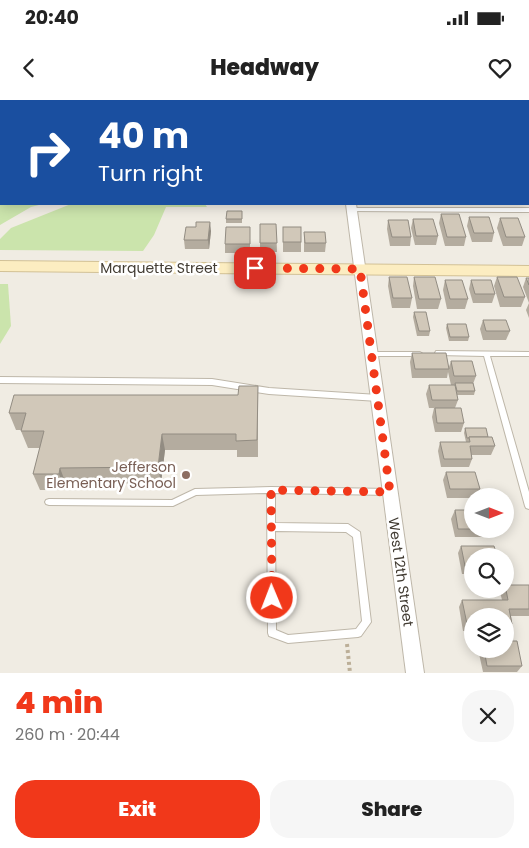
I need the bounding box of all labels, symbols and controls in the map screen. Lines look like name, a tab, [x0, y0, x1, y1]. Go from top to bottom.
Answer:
text: 20:40	[25, 4, 79, 31]
text: Headway	[210, 52, 319, 83]
icon: back	[15, 54, 43, 82]
icon: heart	[486, 54, 514, 82]
text: 40 m	[98, 111, 189, 160]
icon: right	[15, 120, 80, 185]
text: Turn right	[98, 158, 203, 189]
pin	[234, 247, 276, 289]
icon: arrive	[241, 254, 269, 282]
street label: Marquette Street	[100, 258, 218, 278]
place label: Jefferson Elementary School	[46, 457, 176, 493]
marker: Jefferson Elementary School	[180, 469, 192, 481]
north arrow	[464, 488, 514, 538]
map controls	[464, 488, 514, 658]
street label: West 12th Street	[383, 516, 419, 628]
button: search	[464, 548, 514, 598]
position arrow	[245, 571, 297, 623]
button: layers	[464, 608, 514, 658]
text: 4 min	[15, 681, 103, 724]
button: close	[462, 690, 514, 742]
text: 260 m · 20:44	[15, 723, 120, 746]
button: Exit	[15, 780, 260, 838]
button: Share	[270, 780, 514, 838]

